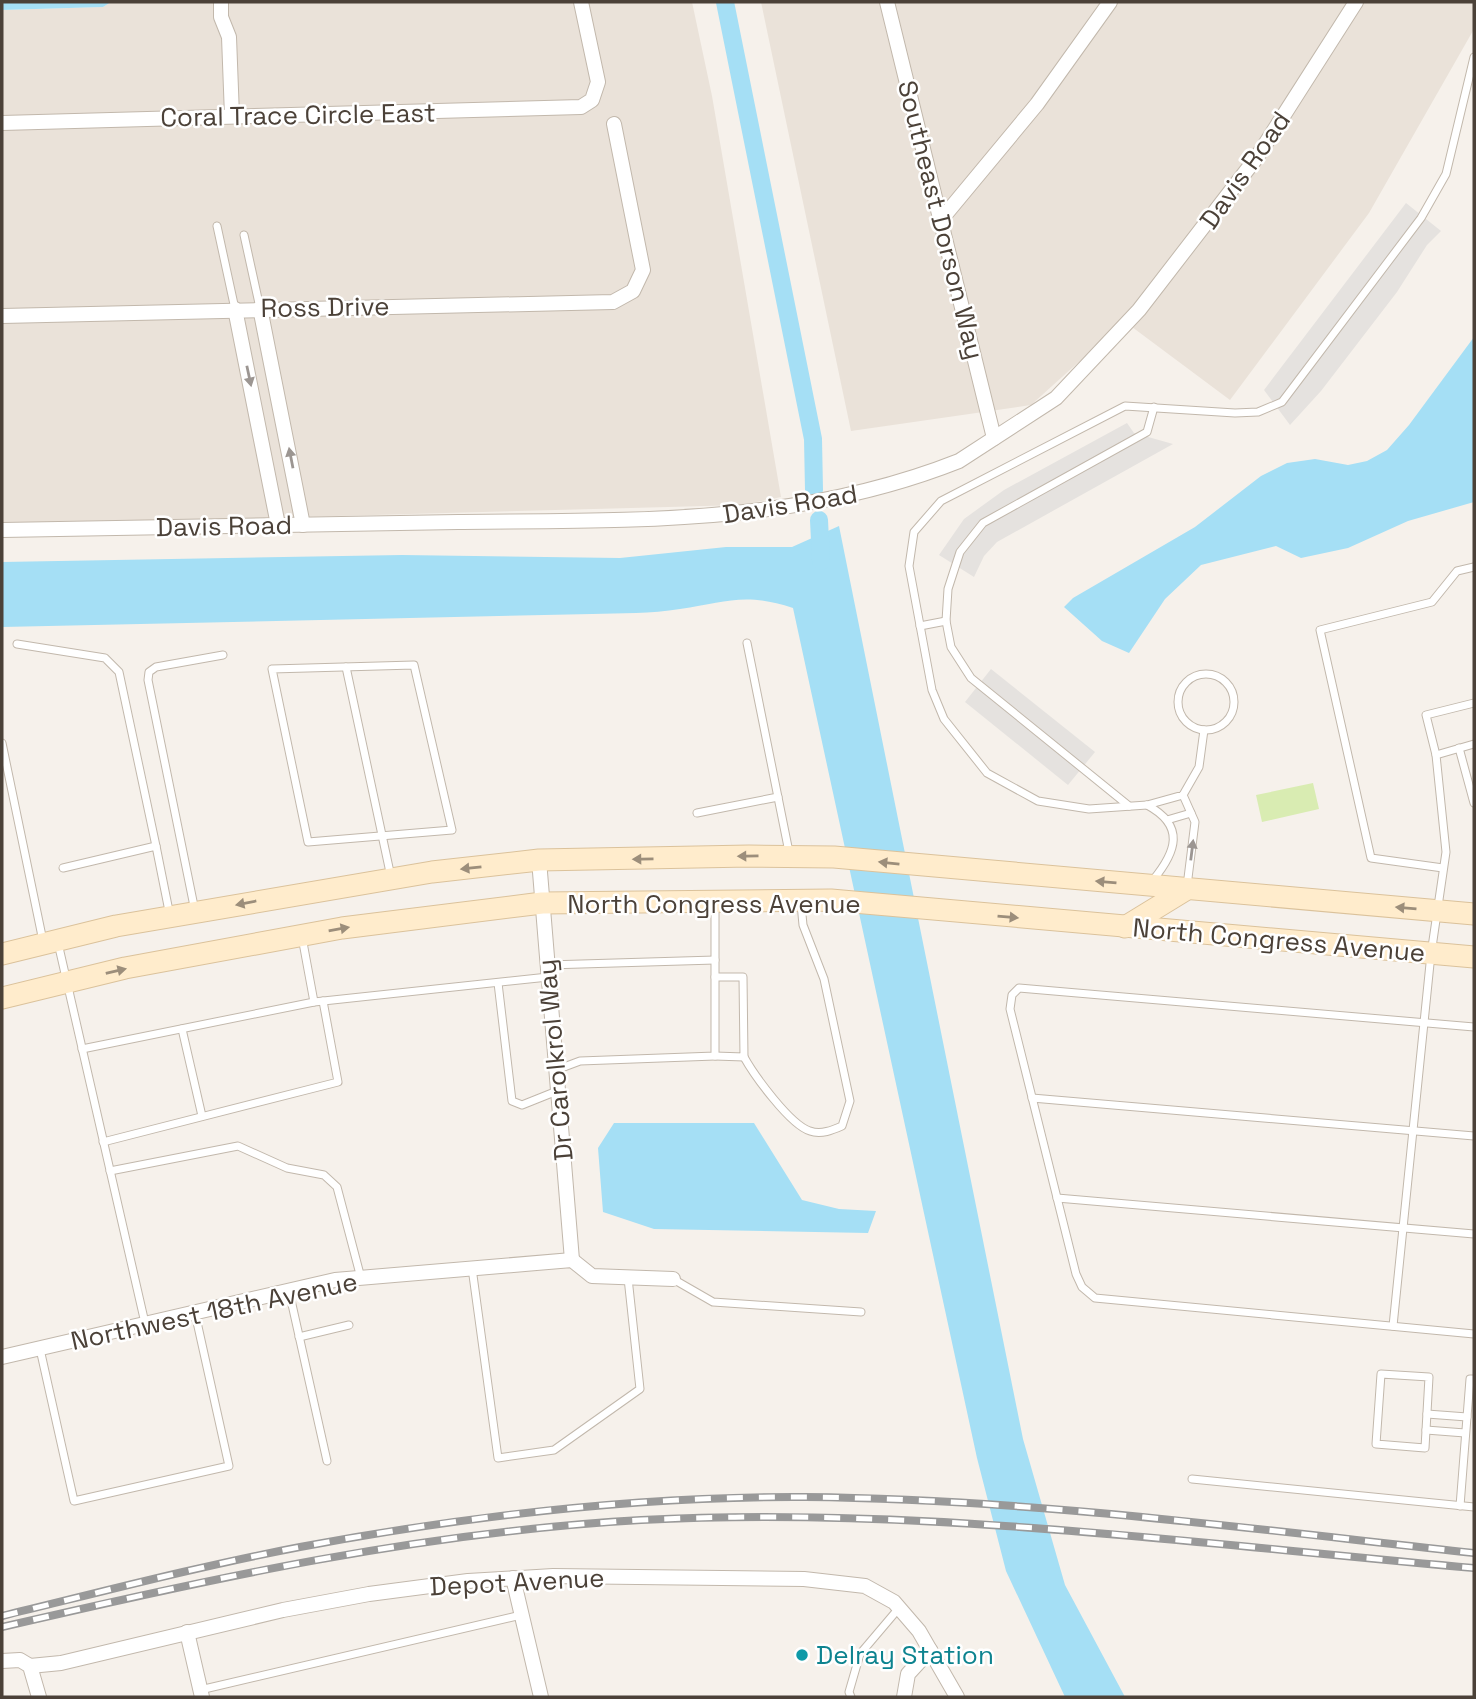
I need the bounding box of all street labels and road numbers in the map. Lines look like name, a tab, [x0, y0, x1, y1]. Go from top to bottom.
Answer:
street label: Southeast Dorson Way	[890, 77, 992, 363]
street label: Coral Trace Circle East	[160, 96, 436, 134]
street label: Davis Road	[1192, 105, 1298, 235]
street label: Ross Drive	[260, 289, 390, 325]
street label: Davis Road	[720, 477, 860, 531]
street label: Davis Road	[156, 508, 292, 544]
street label: North Congress Avenue	[567, 887, 861, 921]
street label: North Congress Avenue	[1131, 910, 1427, 970]
street label: Dr Carolkrol Way	[529, 958, 581, 1162]
street label: Northwest 18th Avenue	[68, 1264, 360, 1358]
street label: Depot Avenue	[429, 1560, 605, 1604]

